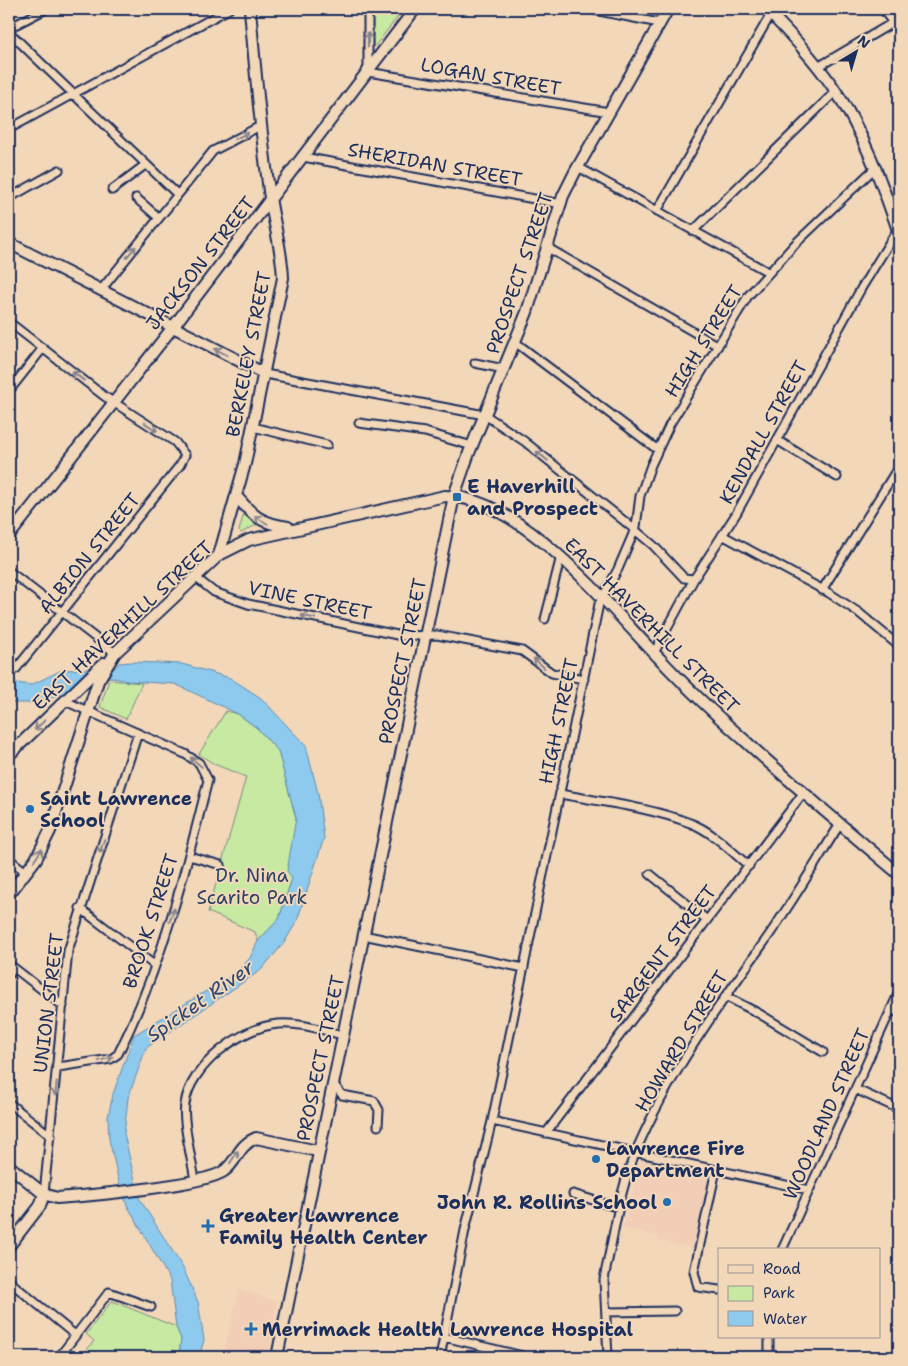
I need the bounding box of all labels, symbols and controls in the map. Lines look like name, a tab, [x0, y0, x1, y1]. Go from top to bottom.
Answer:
north arrow	[830, 28, 880, 78]
text: N	[854, 31, 874, 52]
one-way arrow	[363, 32, 373, 48]
street label: LOGAN STREET	[419, 52, 563, 101]
one-way arrow	[234, 131, 249, 141]
street label: SHERIDAN STREET	[346, 137, 524, 192]
street label: PROSPECT STREET	[480, 189, 559, 357]
street label: JACKSON STREET	[140, 191, 261, 335]
one-way arrow	[126, 246, 137, 259]
street label: BERKELEY STREET	[220, 269, 277, 439]
street label: HIGH STREET	[659, 280, 748, 402]
one-way arrow	[214, 347, 229, 356]
street label: KENDALL STREET	[714, 356, 813, 508]
one-way arrow	[72, 370, 85, 381]
one-way arrow	[144, 422, 158, 433]
one-way arrow	[536, 450, 549, 461]
place label: E Haverhill and Prospect	[467, 474, 598, 521]
street label: ALBION STREET	[33, 488, 146, 619]
marker: E Haverhill and Prospect	[451, 491, 463, 503]
one-way arrow	[255, 514, 269, 524]
street label: EAST HAVERHILL STREET	[559, 532, 745, 719]
street label: EAST HAVERHILL STREET	[27, 535, 218, 716]
street label: VINE STREET	[246, 575, 374, 626]
street label: PROSPECT STREET	[373, 576, 432, 746]
one-way arrow	[300, 612, 316, 621]
street label: HIGH STREET	[533, 656, 584, 786]
one-way arrow	[532, 657, 545, 669]
one-way arrow	[33, 719, 46, 731]
one-way arrow	[190, 757, 203, 768]
place label: Saint Lawrence School	[40, 786, 192, 833]
marker: Saint Lawrence School	[24, 803, 36, 815]
one-way arrow	[96, 837, 106, 853]
one-way arrow	[33, 848, 44, 862]
street label: BROOK STREET	[117, 850, 184, 992]
park label: Dr. Nina Scarito Park	[197, 863, 308, 910]
street label: SARGENT STREET	[603, 880, 722, 1027]
one-way arrow	[167, 908, 177, 924]
street label: UNION STREET	[28, 931, 70, 1075]
water label: Spicket River	[141, 954, 259, 1048]
street label: HOWARD STREET	[629, 966, 734, 1117]
street label: PROSPECT STREET	[291, 973, 350, 1143]
street label: WOODLAND STREET	[777, 1024, 876, 1204]
one-way arrow	[97, 1054, 113, 1064]
one-way arrow	[51, 1081, 61, 1097]
place label: Lawrence Fire Department	[606, 1136, 745, 1183]
one-way arrow	[230, 1150, 240, 1164]
marker: Lawrence Fire Department	[590, 1153, 602, 1165]
place label: John R. Rollins School	[437, 1190, 657, 1215]
marker: John R. Rollins School	[661, 1196, 673, 1208]
place label: Greater Lawrence Family Health Center	[219, 1203, 428, 1250]
marker: Greater Lawrence Family Health Center	[201, 1219, 215, 1233]
legend	[718, 1248, 880, 1338]
text: Road	[763, 1259, 801, 1279]
text: Park	[763, 1283, 795, 1303]
text: Water	[763, 1309, 807, 1329]
place label: Merrimack Health Lawrence Hospital	[262, 1317, 633, 1342]
marker: Merrimack Health Lawrence Hospital	[244, 1322, 258, 1336]

